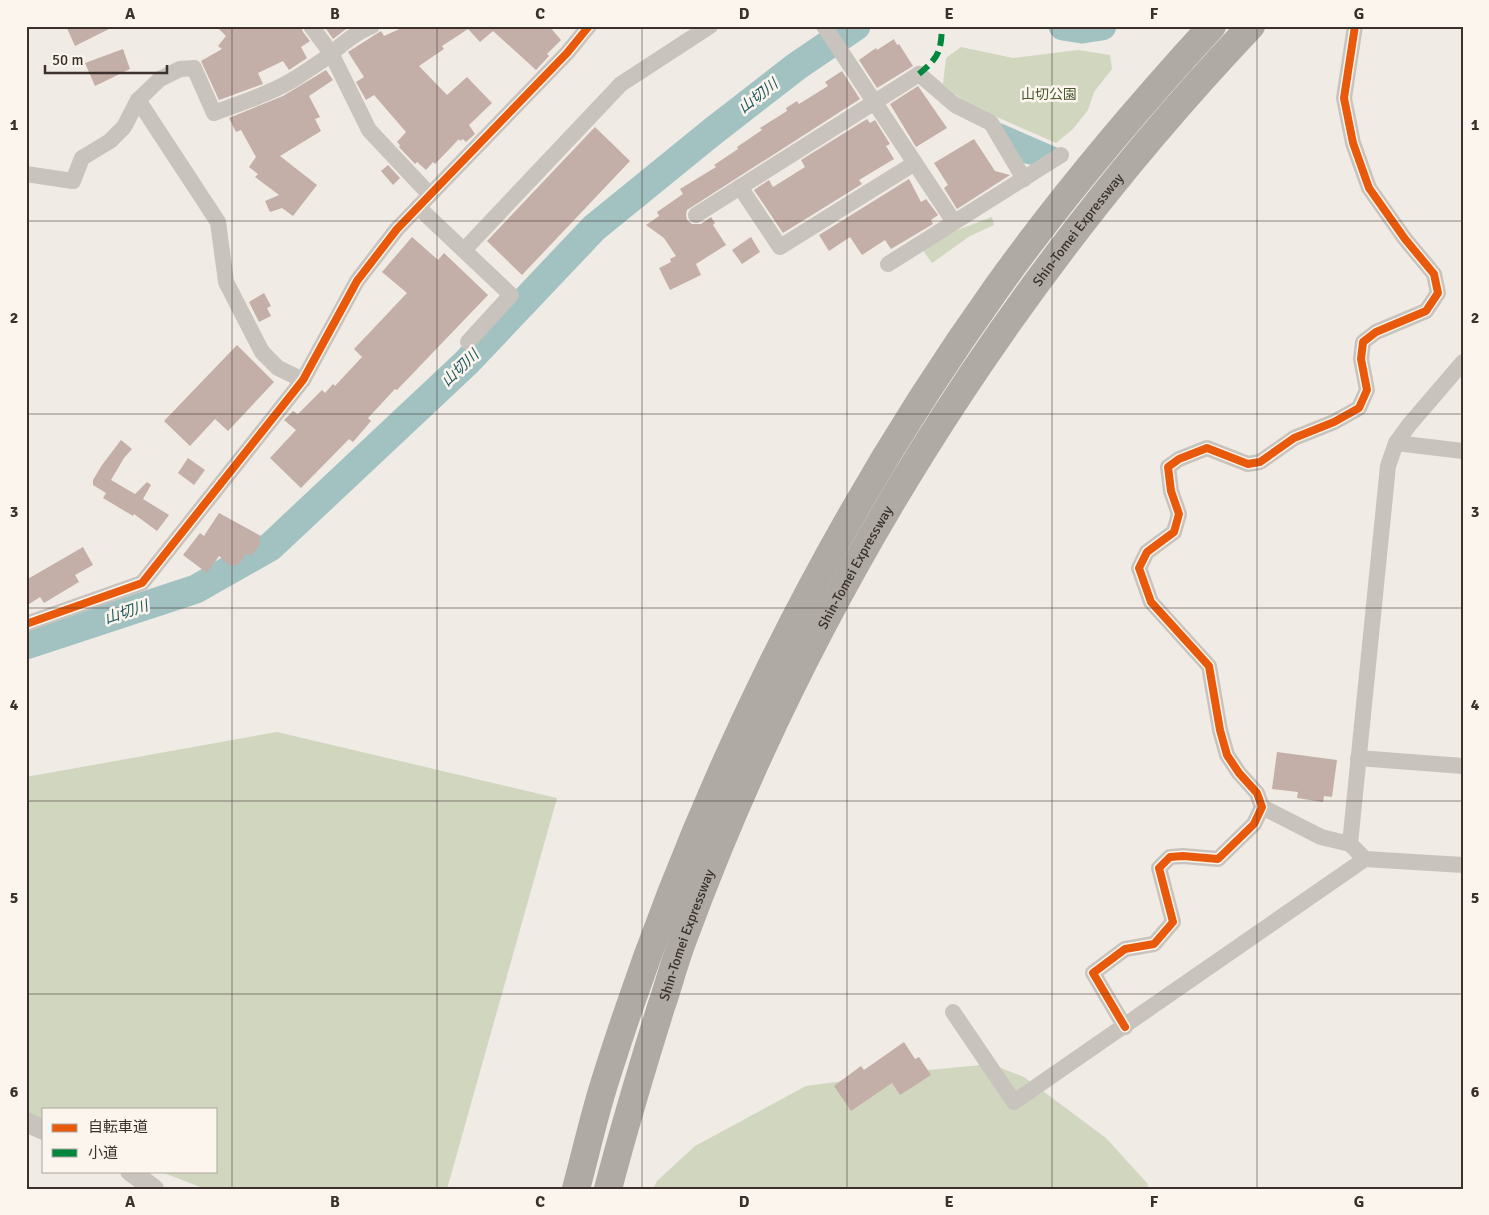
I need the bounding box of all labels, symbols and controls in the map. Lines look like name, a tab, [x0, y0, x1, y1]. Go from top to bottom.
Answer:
text: A	[125, 4, 136, 24]
text: B	[330, 4, 340, 24]
text: C	[535, 4, 545, 24]
text: D	[739, 4, 750, 24]
text: E	[944, 4, 954, 24]
text: F	[1150, 4, 1159, 24]
text: G	[1354, 4, 1364, 24]
scale bar	[45, 42, 168, 74]
text: 50 m	[52, 51, 83, 69]
water label: 山切川	[735, 74, 783, 117]
park label: 山切公園	[1021, 86, 1077, 103]
text: 1	[10, 115, 19, 135]
text: 1	[1471, 115, 1480, 135]
street label: Shin-Tomei Expressway	[1029, 170, 1127, 290]
text: 2	[10, 308, 18, 328]
text: 2	[1471, 308, 1479, 328]
water label: 山切川	[438, 345, 484, 390]
text: 3	[10, 502, 18, 522]
street label: Shin-Tomei Expressway	[814, 502, 897, 632]
text: 3	[1471, 502, 1479, 522]
water label: 山切川	[102, 596, 152, 628]
text: 4	[10, 695, 19, 715]
text: 4	[1471, 695, 1480, 715]
street label: Shin-Tomei Expressway	[656, 866, 718, 1003]
text: 5	[10, 888, 18, 908]
text: 5	[1471, 888, 1479, 908]
text: 6	[10, 1082, 19, 1102]
text: 6	[1471, 1082, 1480, 1102]
legend	[42, 1108, 218, 1172]
text: 自転車道	[88, 1118, 148, 1136]
text: 小道	[88, 1144, 118, 1162]
text: A	[125, 1192, 136, 1212]
text: B	[330, 1192, 340, 1212]
text: C	[535, 1192, 545, 1212]
text: D	[739, 1192, 750, 1212]
text: E	[944, 1192, 954, 1212]
text: F	[1150, 1192, 1159, 1212]
text: G	[1354, 1192, 1364, 1212]

